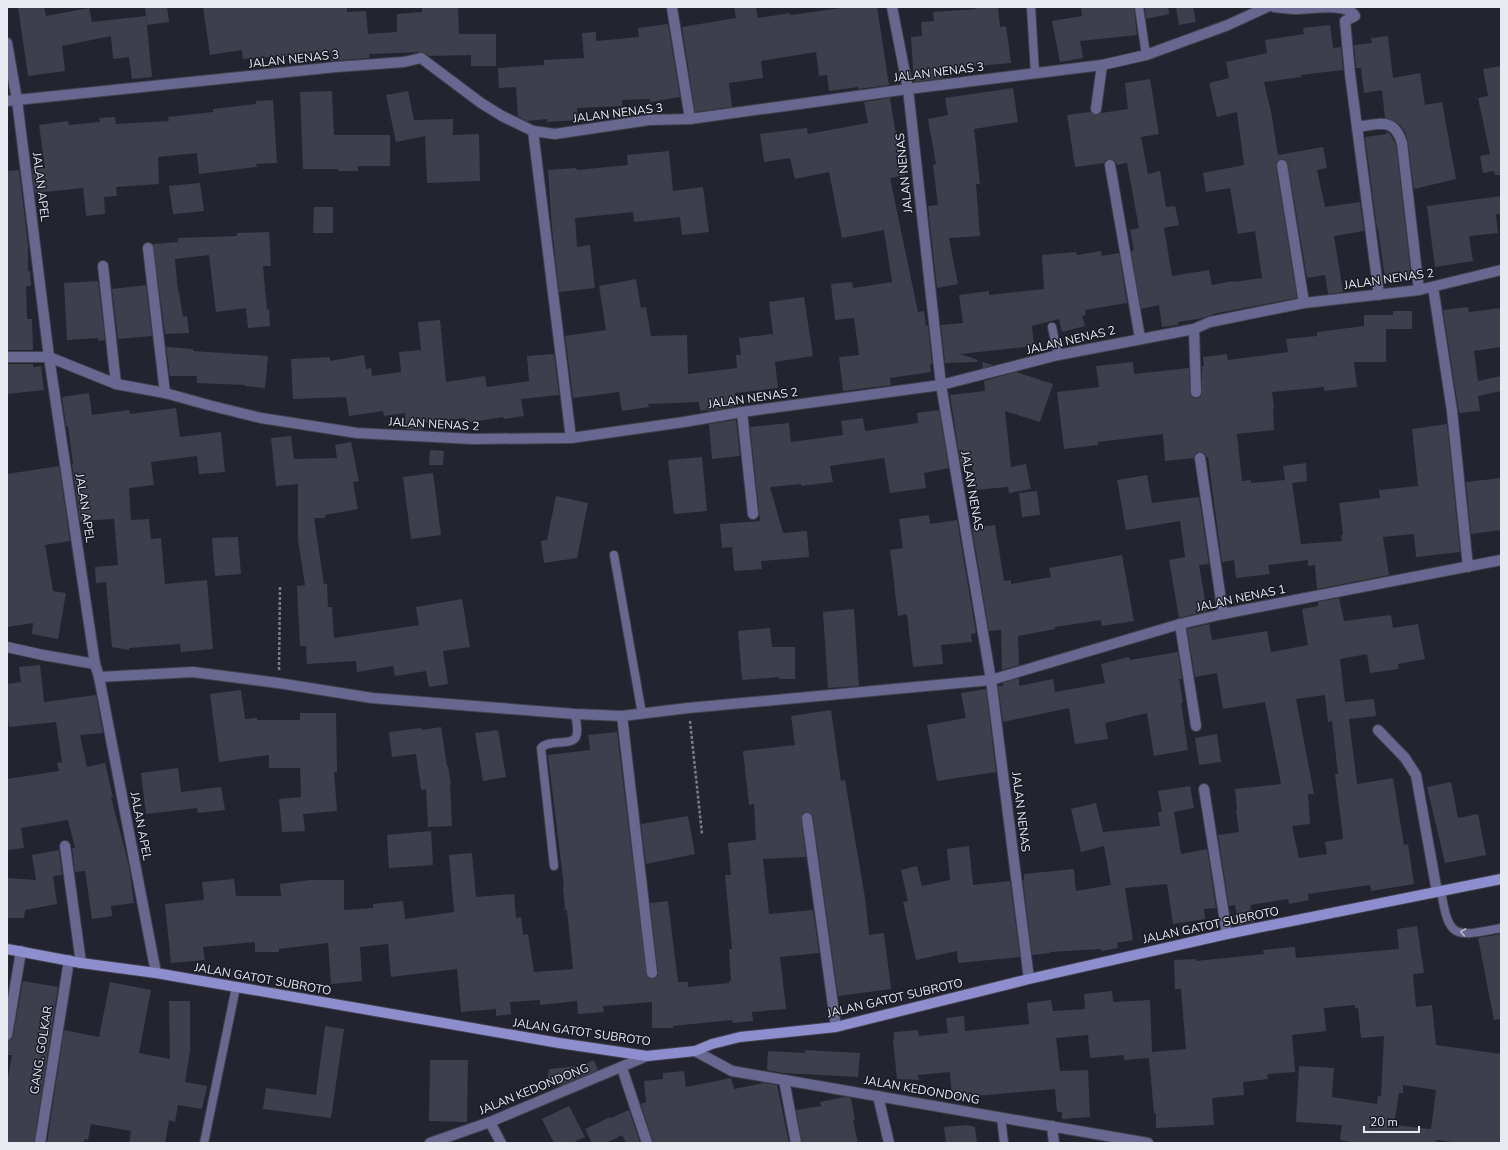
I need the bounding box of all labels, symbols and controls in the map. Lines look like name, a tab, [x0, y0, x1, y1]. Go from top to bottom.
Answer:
street label: JALAN NENAS 3	[247, 46, 340, 72]
street label: JALAN NENAS 3	[892, 59, 985, 86]
street label: JALAN NENAS 3	[571, 100, 664, 127]
street label: JALAN NENAS	[892, 132, 916, 215]
street label: JALAN APEL	[29, 151, 53, 223]
street label: JALAN NENAS 2	[1342, 265, 1435, 293]
street label: JALAN NENAS 2	[1024, 322, 1117, 358]
street label: JALAN NENAS 2	[706, 384, 799, 412]
street label: JALAN NENAS 2	[387, 414, 480, 434]
street label: JALAN NENAS	[957, 449, 987, 532]
street label: JALAN APEL	[72, 471, 98, 544]
street label: JALAN NENAS 1	[1194, 581, 1287, 615]
street label: JALAN NENAS	[1008, 770, 1034, 853]
street label: JALAN APEL	[126, 789, 156, 862]
street label: JALAN GATOT SUBROTO	[1141, 903, 1280, 947]
one-way arrow	[1459, 928, 1466, 937]
street label: JALAN GATOT SUBROTO	[192, 959, 333, 999]
street label: JALAN GATOT SUBROTO	[825, 975, 964, 1022]
street label: GANG. GOLKAR	[26, 1005, 56, 1095]
street label: JALAN GATOT SUBROTO	[511, 1014, 652, 1050]
street label: JALAN KEDONDONG	[476, 1060, 591, 1119]
street label: JALAN KEDONDONG	[862, 1072, 981, 1108]
scale bar	[1364, 1108, 1419, 1134]
text: 20 m	[1370, 1114, 1398, 1130]

